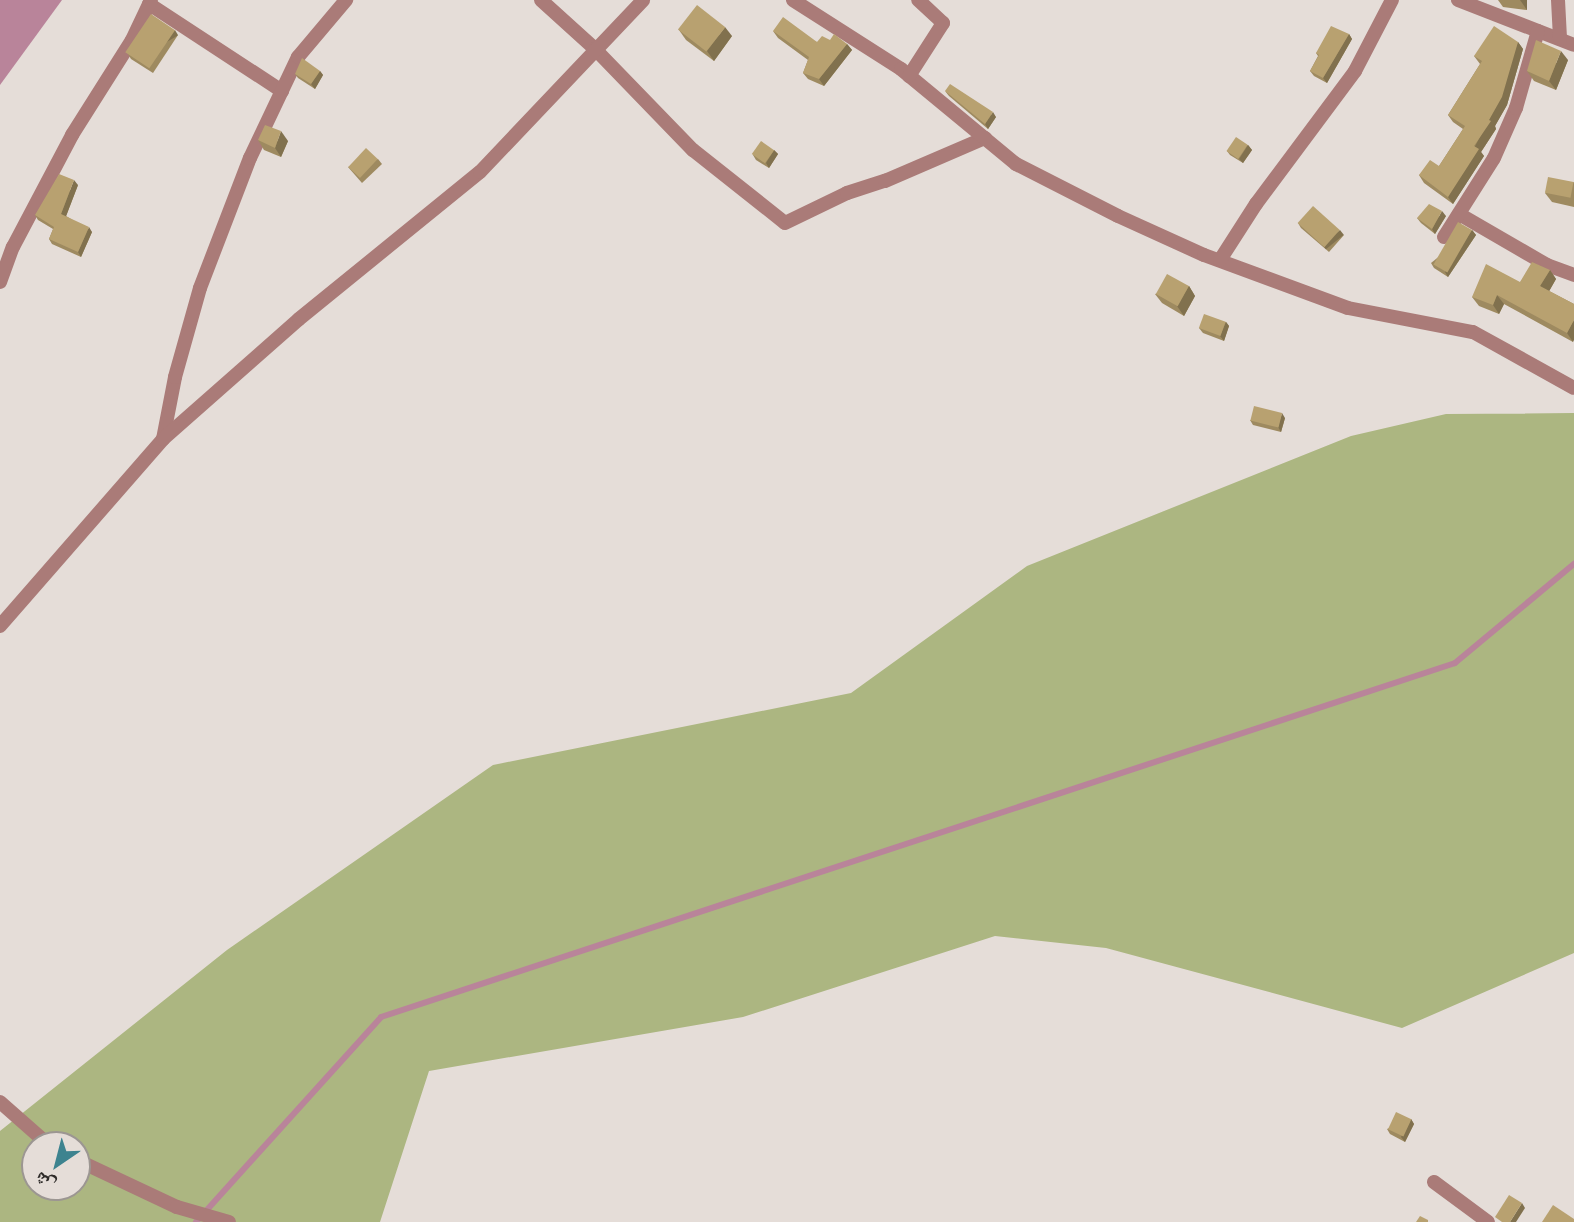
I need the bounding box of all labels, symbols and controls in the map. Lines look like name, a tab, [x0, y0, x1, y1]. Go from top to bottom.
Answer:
north arrow	[21, 1131, 91, 1201]
text: ش	[31, 1168, 59, 1196]

